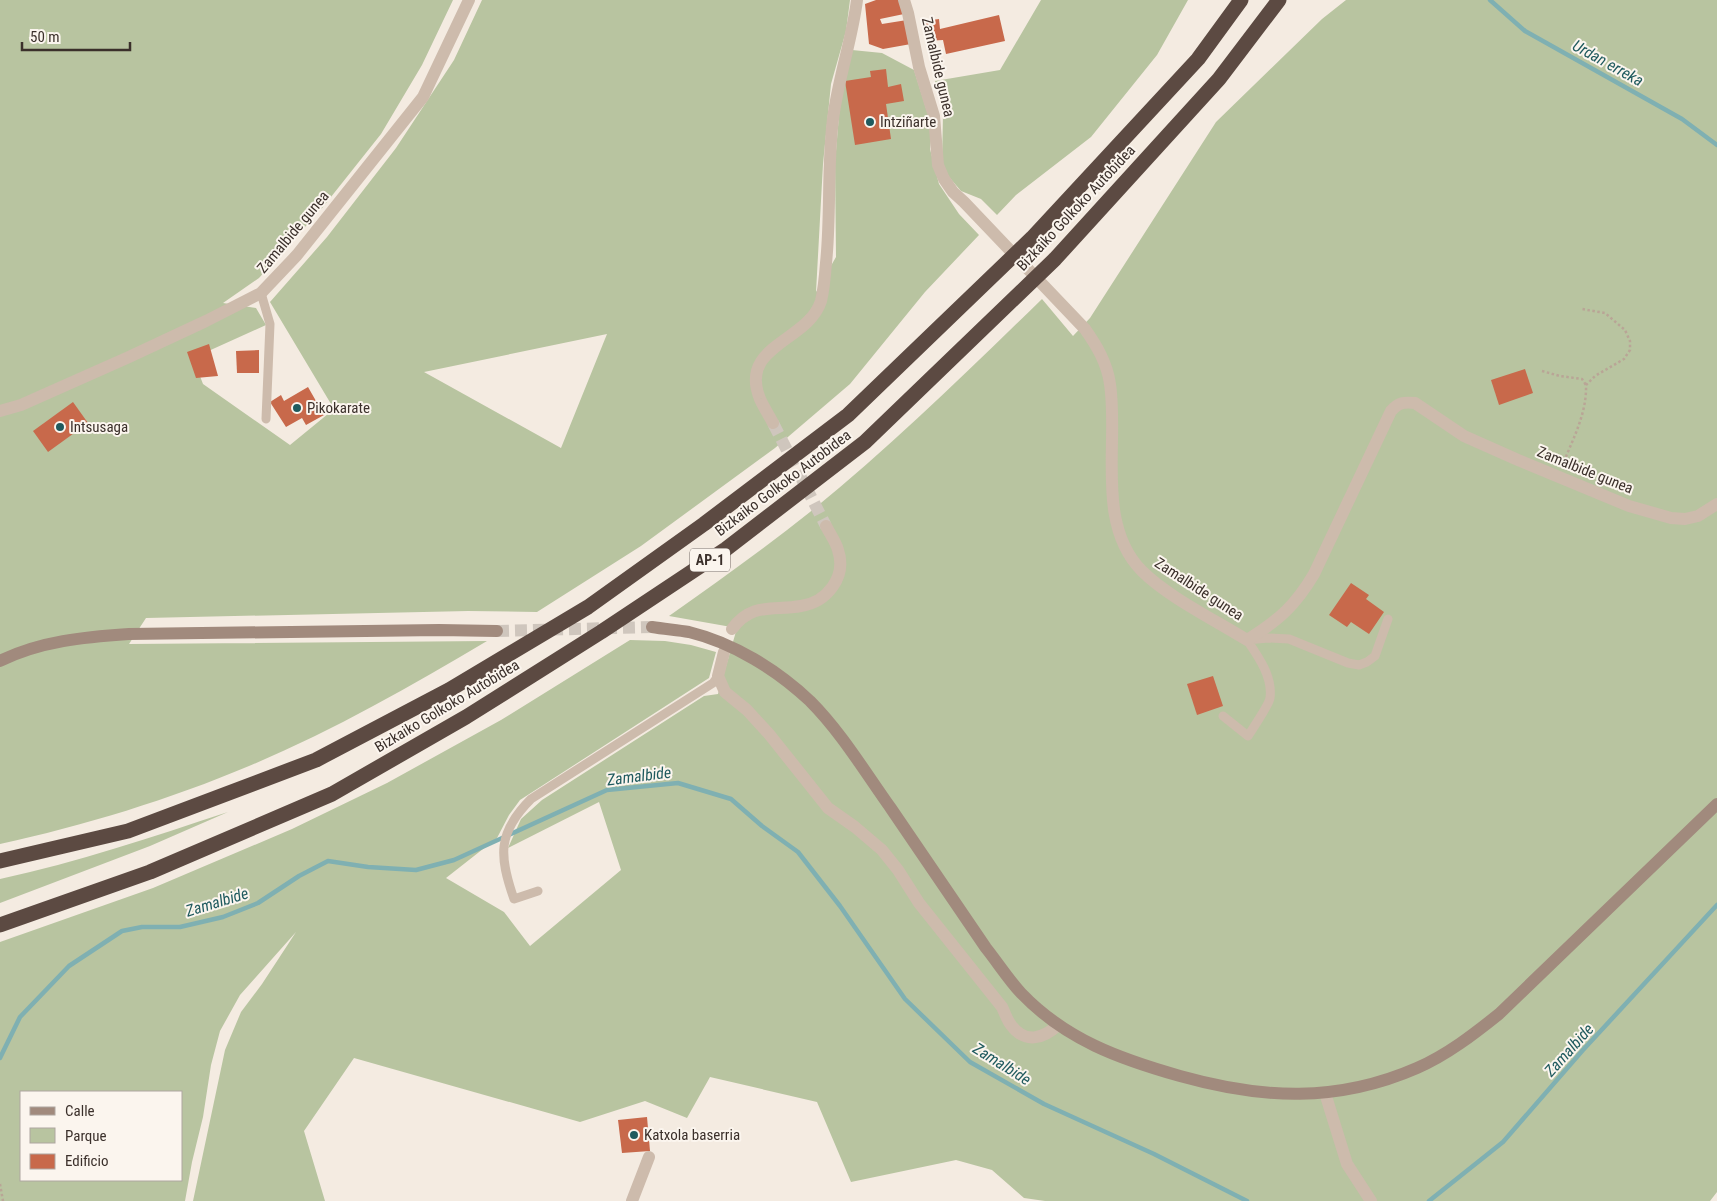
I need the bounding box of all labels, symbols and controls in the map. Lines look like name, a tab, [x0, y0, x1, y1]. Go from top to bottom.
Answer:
street label: Zamalbide gunea	[918, 15, 958, 119]
scale bar	[22, 20, 130, 52]
text: 50 m	[30, 28, 60, 46]
water label: Urdan erreka	[1569, 36, 1647, 90]
place label: Intziñarte	[880, 113, 936, 131]
marker: Intziñarte	[864, 116, 876, 128]
street label: Bizkaiko Golkoko Autobidea	[1013, 141, 1139, 275]
street label: Zamalbide gunea	[253, 187, 333, 277]
place label: Pikokarate	[307, 399, 370, 417]
marker: Pikokarate	[291, 402, 303, 414]
place label: Intsusaga	[70, 418, 128, 436]
marker: Intsusaga	[54, 421, 66, 433]
street label: Bizkaiko Golkoko Autobidea	[712, 426, 854, 540]
street label: Zamalbide gunea	[1534, 443, 1636, 497]
road number: AP-1	[690, 548, 730, 572]
street label: Zamalbide gunea	[1151, 554, 1247, 624]
street label: Bizkaiko Golkoko Autobidea	[372, 656, 522, 756]
water label: Zamalbide	[605, 763, 672, 789]
water label: Zamalbide	[182, 883, 251, 921]
water label: Zamalbide	[1540, 1020, 1598, 1081]
water label: Zamalbide	[969, 1038, 1034, 1089]
legend	[20, 1091, 182, 1181]
text: Calle	[65, 1102, 95, 1120]
place label: Katxola baserria	[644, 1126, 740, 1144]
text: Parque	[65, 1127, 107, 1145]
marker: Katxola baserria	[628, 1129, 640, 1141]
text: Edificio	[65, 1152, 108, 1170]

